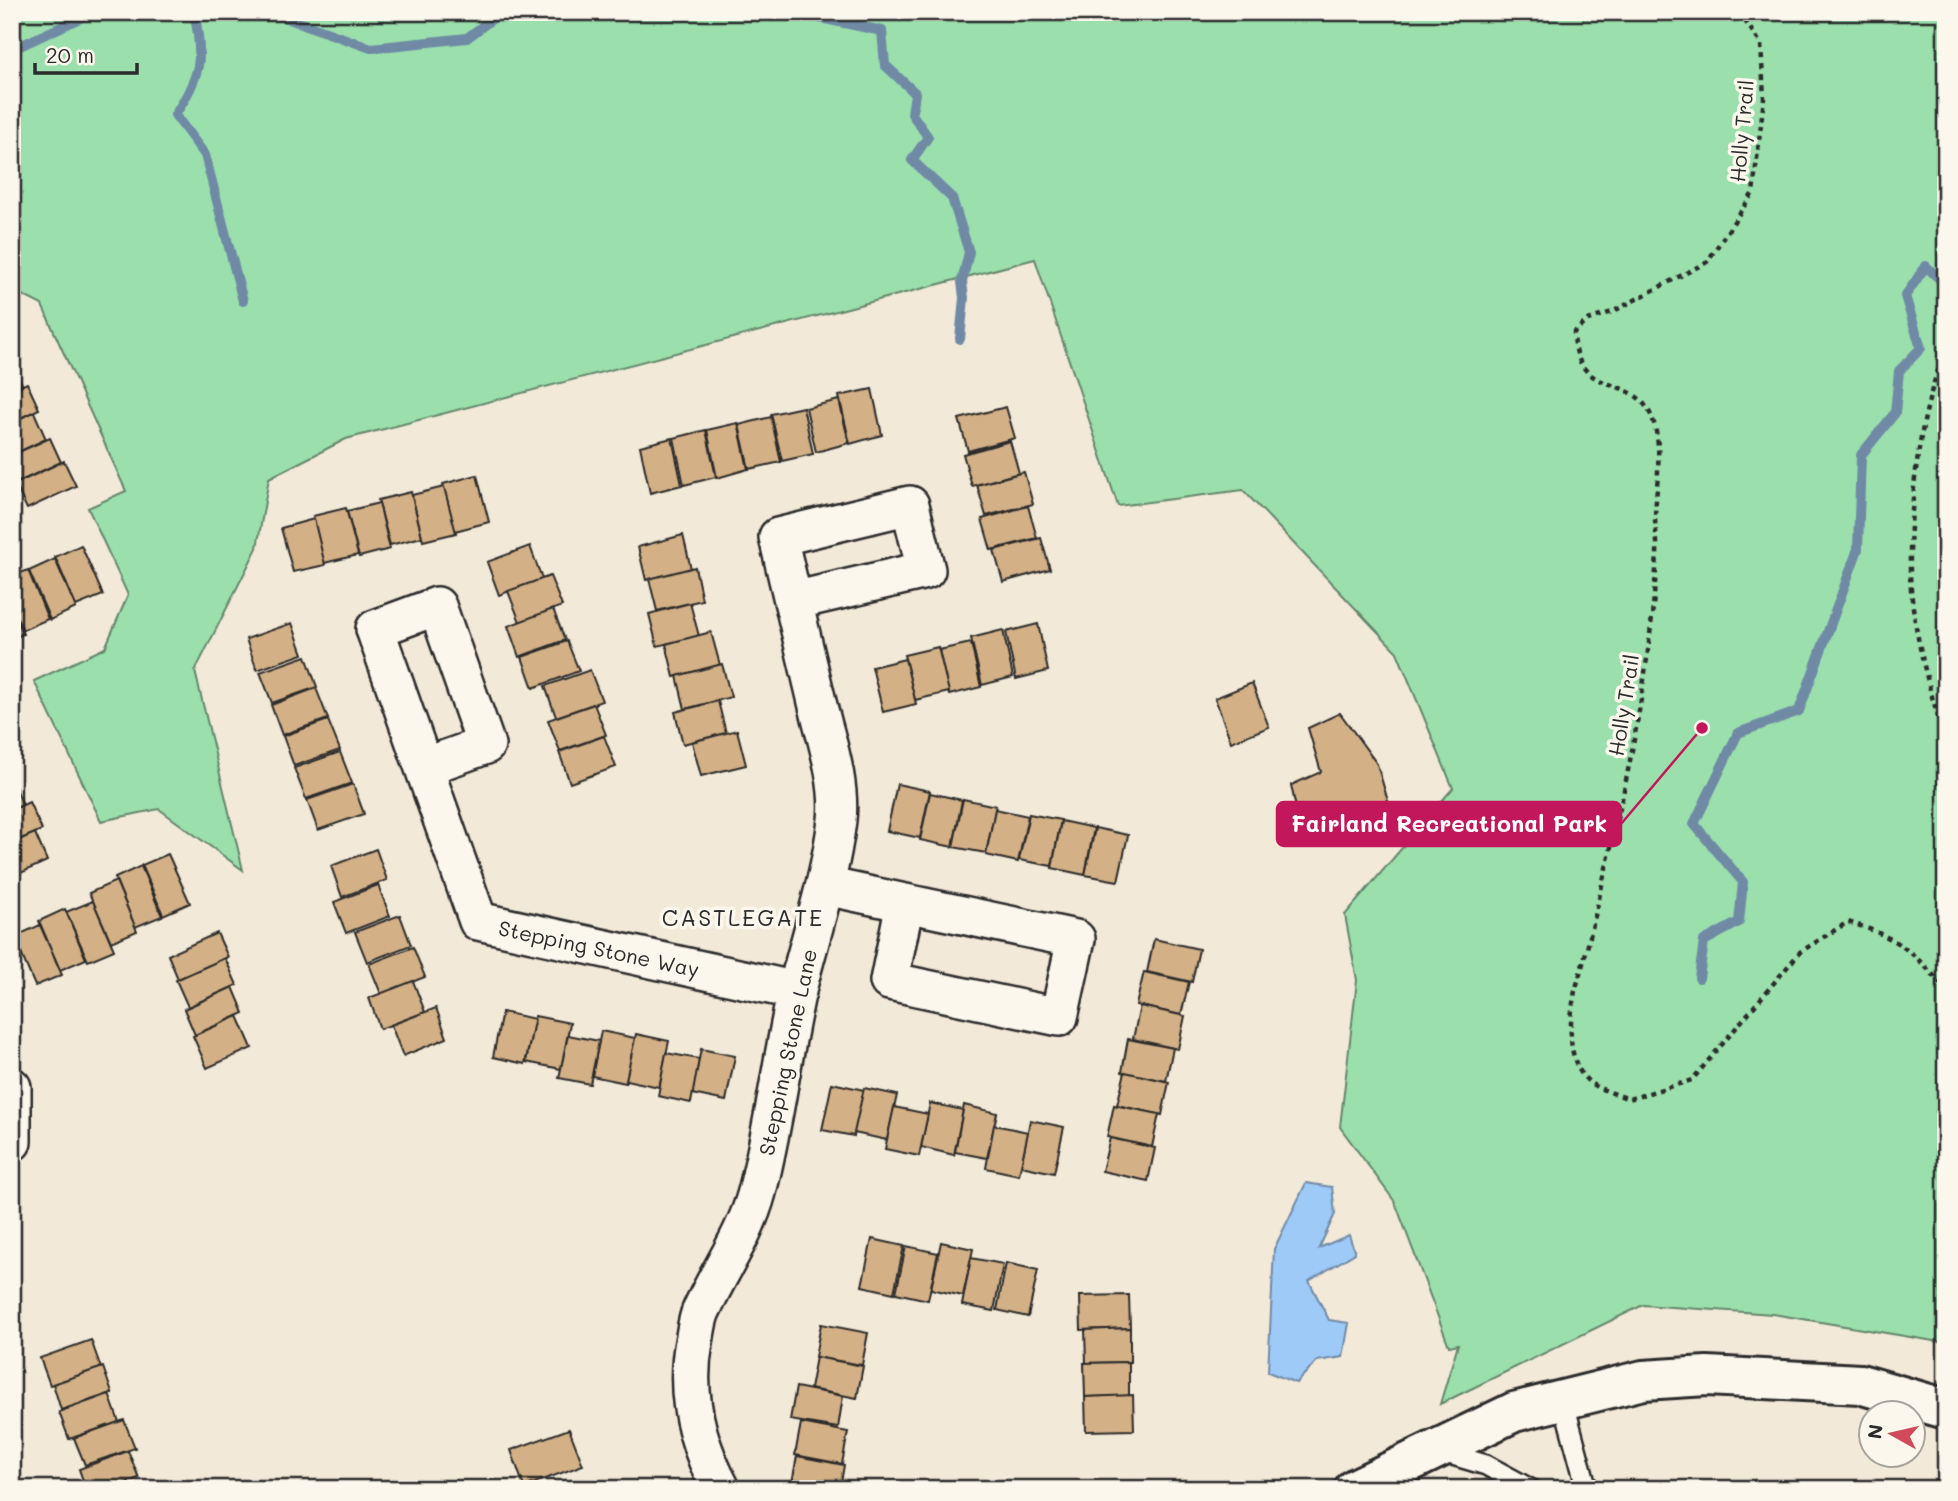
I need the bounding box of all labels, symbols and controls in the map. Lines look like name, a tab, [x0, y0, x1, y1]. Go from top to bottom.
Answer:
scale bar	[35, 32, 136, 76]
text: 20 m	[46, 41, 94, 68]
street label: Holly Trail	[1723, 79, 1759, 183]
street label: Holly Trail	[1602, 652, 1644, 758]
callout: Fairland Recreational Park	[1277, 802, 1621, 846]
text: Fairland Recreational Park	[1291, 808, 1607, 838]
district label: CASTLEGATE	[662, 902, 824, 932]
street label: Stepping Stone Way	[496, 914, 702, 982]
street label: Stepping Stone Lane	[752, 946, 822, 1158]
north arrow	[1856, 1400, 1926, 1470]
text: N	[1861, 1423, 1888, 1440]

